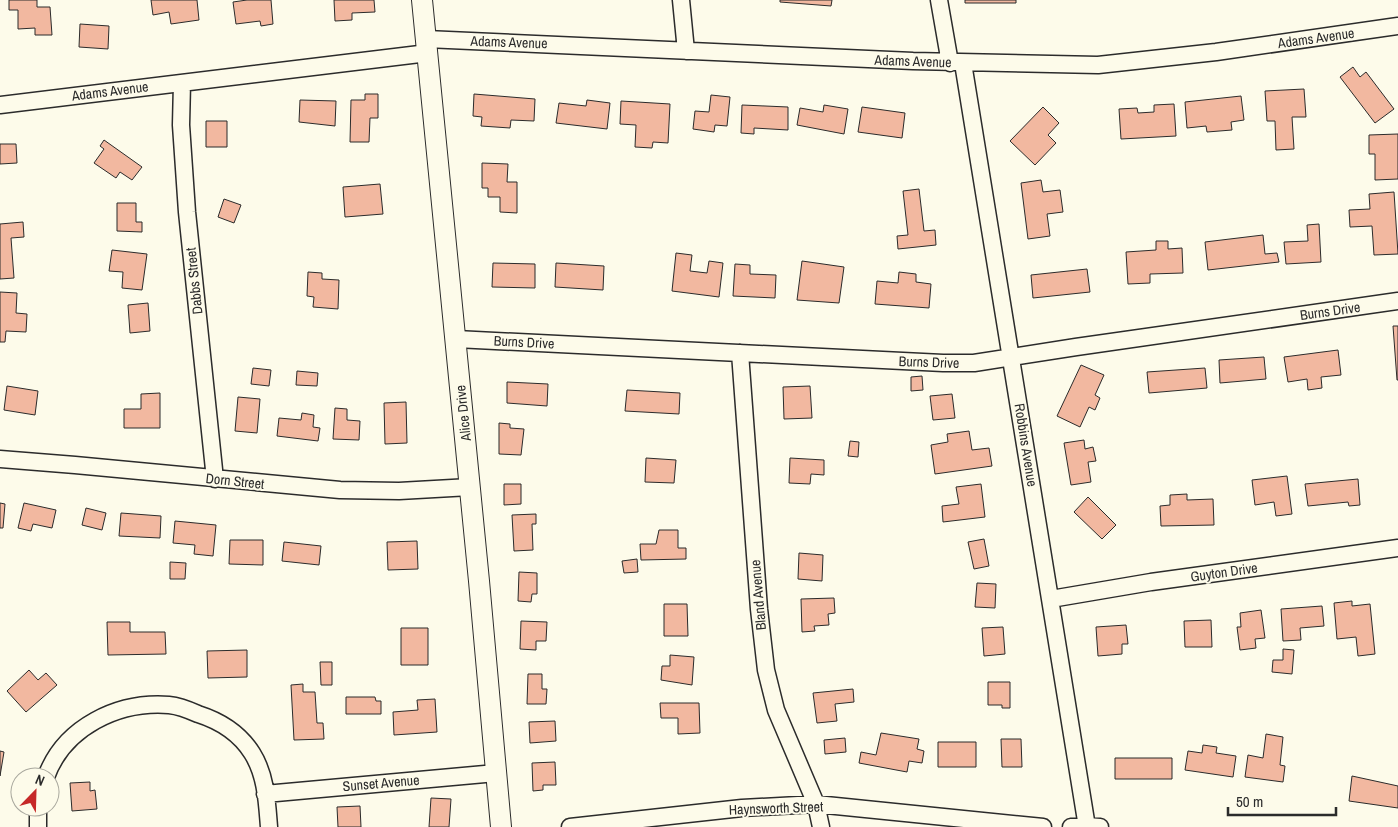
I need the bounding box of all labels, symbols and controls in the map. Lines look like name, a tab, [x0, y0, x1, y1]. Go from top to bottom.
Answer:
street label: Adams Avenue	[1276, 24, 1355, 52]
street label: Adams Avenue	[469, 32, 548, 52]
street label: Adams Avenue	[873, 51, 952, 71]
street label: Adams Avenue	[70, 77, 149, 105]
street label: Dabbs Street	[182, 247, 206, 315]
street label: Burns Drive	[1299, 298, 1361, 324]
street label: Burns Drive	[493, 331, 555, 353]
street label: Burns Drive	[898, 352, 960, 372]
street label: Alice Drive	[451, 384, 475, 443]
street label: Robbins Avenue	[1011, 402, 1041, 488]
street label: Dorn Street	[205, 469, 265, 493]
street label: Guyton Drive	[1189, 558, 1259, 586]
street label: Bland Avenue	[746, 559, 770, 631]
north arrow	[10, 767, 60, 817]
text: N	[33, 770, 47, 790]
street label: Sunset Avenue	[342, 771, 420, 795]
scale bar	[1228, 784, 1336, 816]
text: 50 m	[1236, 791, 1263, 812]
street label: Haynsworth Street	[728, 797, 824, 819]

